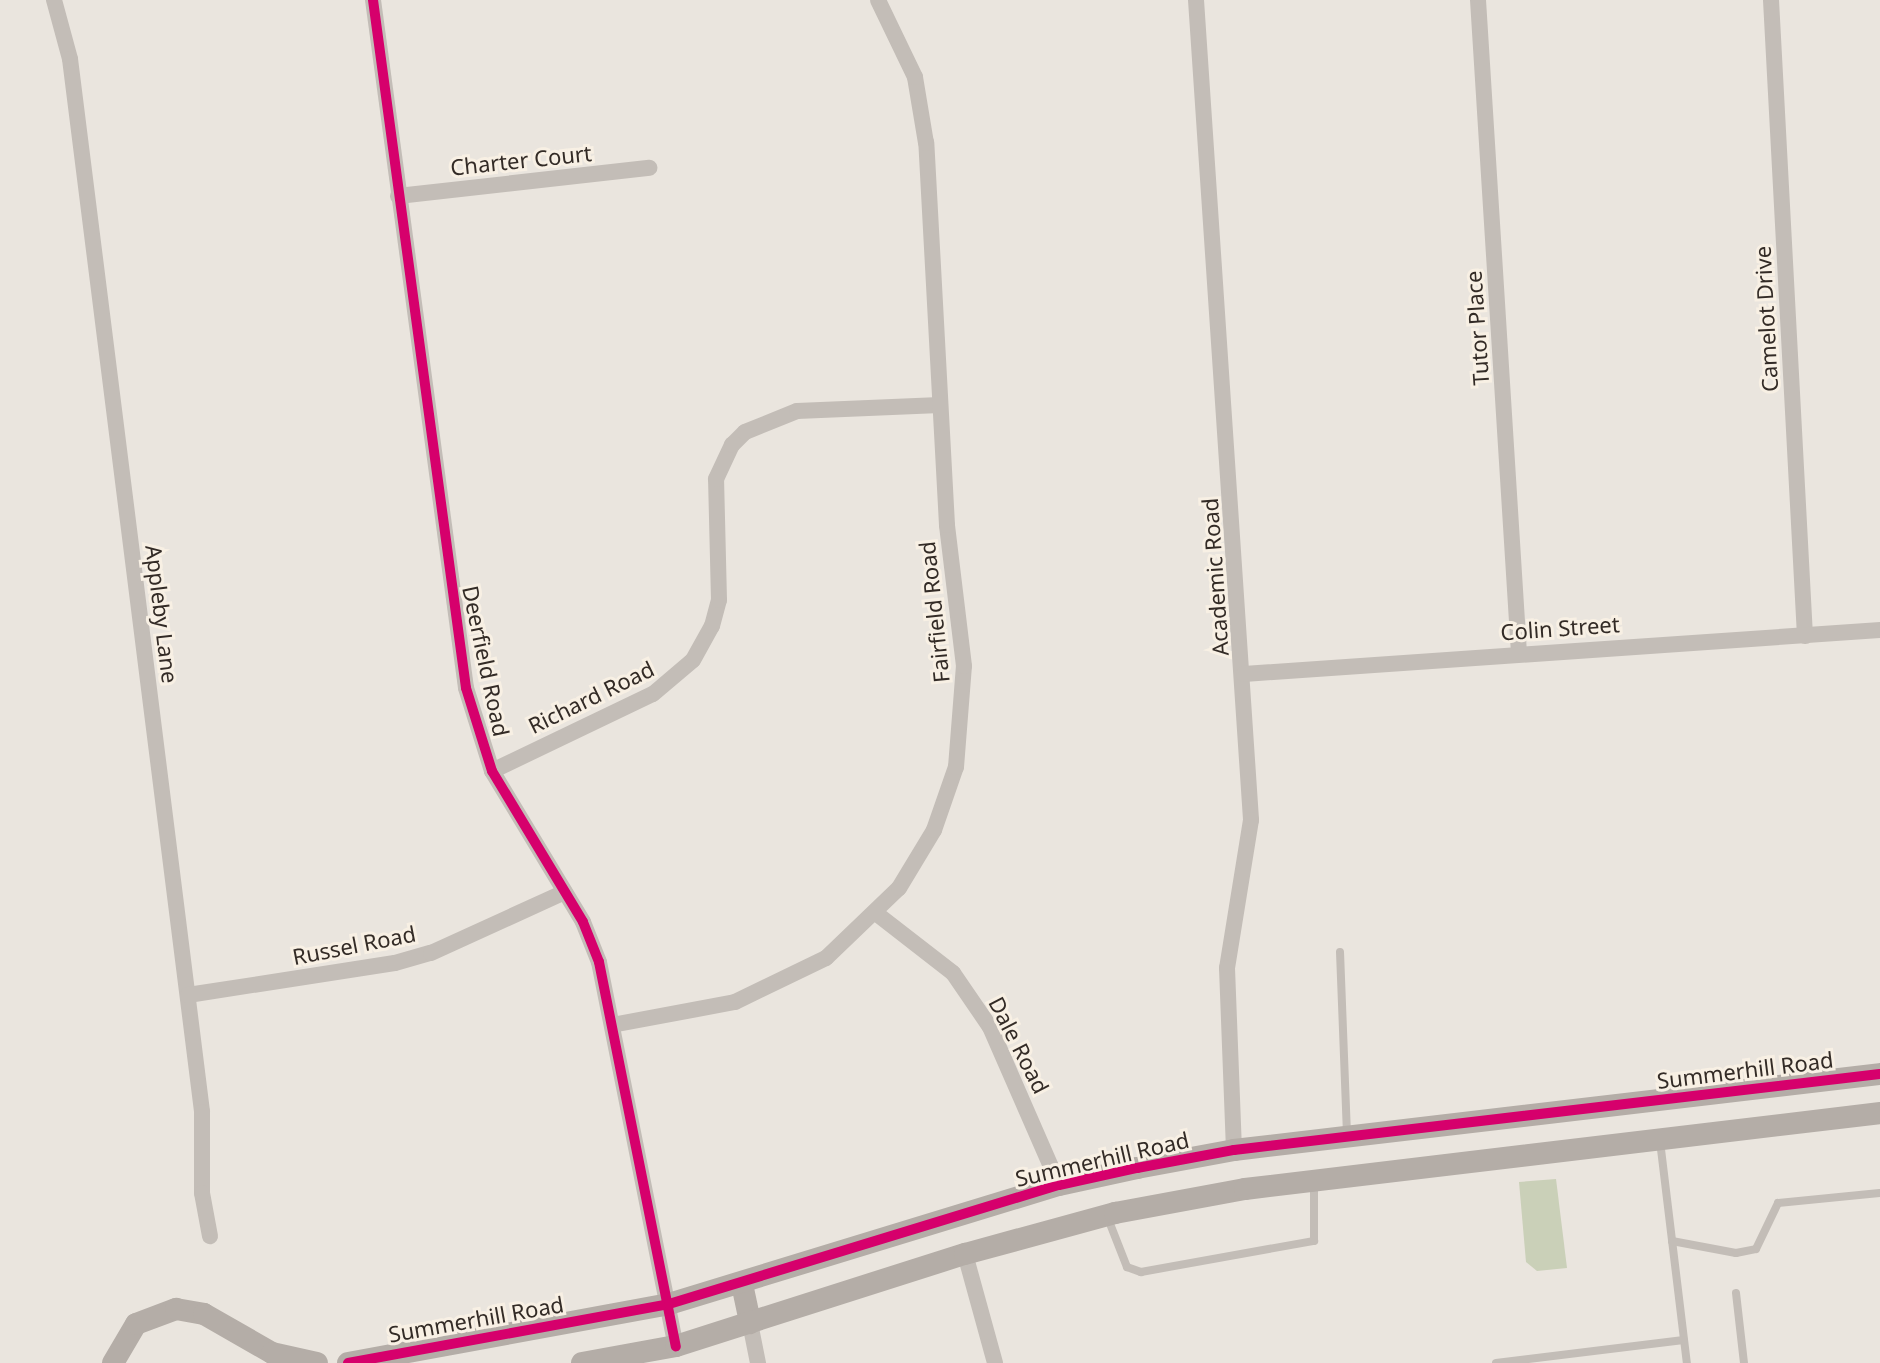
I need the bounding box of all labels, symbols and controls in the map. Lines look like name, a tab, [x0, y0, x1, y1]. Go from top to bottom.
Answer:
street label: Charter Court	[449, 139, 593, 181]
street label: Camelot Drive	[1749, 245, 1783, 393]
street label: Tutor Place	[1460, 270, 1494, 386]
street label: Academic Road	[1196, 497, 1234, 657]
street label: Fairfield Road	[913, 540, 955, 684]
street label: Appleby Lane	[140, 543, 184, 685]
street label: Deerfield Road	[457, 583, 515, 739]
street label: Colin Street	[1500, 611, 1620, 645]
street label: Richard Road	[524, 655, 658, 739]
street label: Russel Road	[290, 920, 418, 970]
street label: Dale Road	[983, 992, 1055, 1098]
street label: Summerhill Road	[1655, 1046, 1835, 1094]
street label: Summerhill Road	[1013, 1126, 1191, 1192]
street label: Summerhill Road	[386, 1291, 566, 1347]

